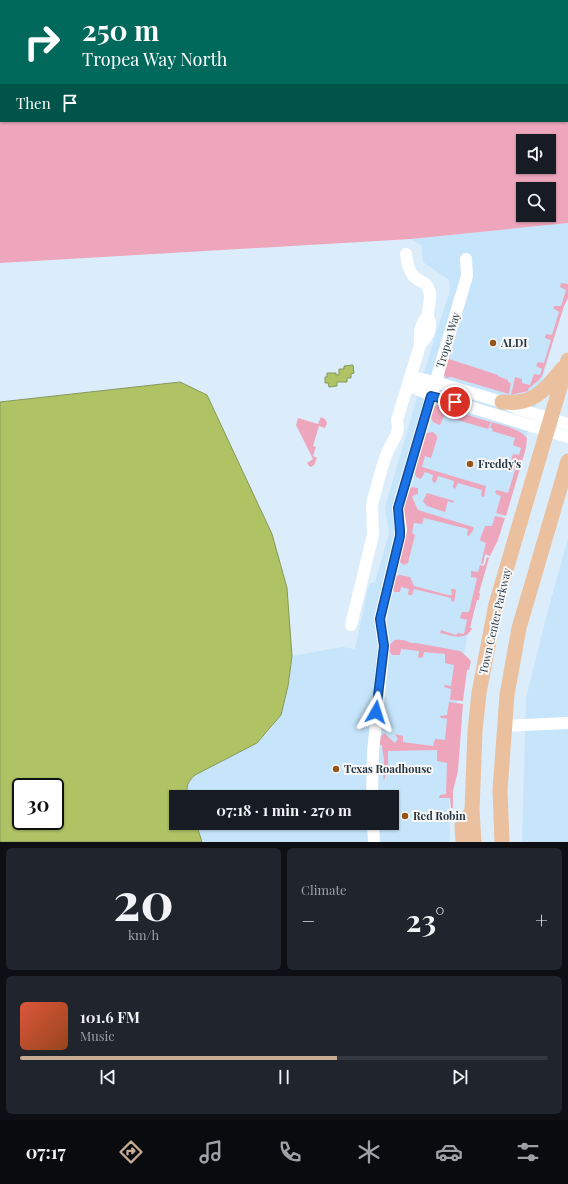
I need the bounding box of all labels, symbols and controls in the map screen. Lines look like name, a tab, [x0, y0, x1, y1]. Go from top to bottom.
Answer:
text: 250 m	[82, 11, 159, 48]
icon: right	[16, 16, 68, 68]
text: Tropea Way North	[82, 47, 227, 71]
icon: arrive	[59, 92, 81, 114]
text: Then	[16, 93, 51, 113]
map controls	[516, 134, 556, 222]
button: sound	[516, 134, 556, 174]
button: search	[516, 182, 556, 222]
street label: Tropea Way	[432, 310, 463, 370]
place label: ALDI	[500, 335, 527, 350]
marker: ALDI	[488, 338, 498, 348]
pin	[438, 385, 472, 419]
icon: arrive	[444, 391, 466, 413]
place label: Freddy's	[478, 456, 521, 471]
marker: Freddy's	[465, 459, 475, 469]
street label: Town Center Parkway	[475, 566, 514, 675]
position arrow	[355, 691, 397, 733]
place label: Texas Roadhouse	[344, 761, 432, 776]
marker: Texas Roadhouse	[331, 764, 341, 774]
speed limit sign: 30	[12, 778, 64, 830]
text: 07:18 · 1 min · 270 m	[216, 800, 352, 820]
place label: Red Robin	[413, 808, 466, 823]
marker: Red Robin	[400, 811, 410, 821]
text: 20	[113, 865, 174, 934]
text: Climate	[301, 881, 347, 898]
text: 23°	[406, 900, 445, 940]
text: −	[301, 905, 315, 935]
text: +	[535, 905, 548, 935]
text: km/h	[128, 926, 159, 943]
text: 101.6 FM	[80, 1007, 140, 1027]
text: Music	[80, 1027, 115, 1044]
icon: previous	[97, 1066, 119, 1088]
icon: pause	[273, 1066, 295, 1088]
icon: next	[449, 1066, 471, 1088]
icon: directions	[117, 1138, 145, 1166]
icon: music	[197, 1138, 225, 1166]
icon: phone	[276, 1138, 304, 1166]
icon: climate	[355, 1138, 383, 1166]
icon: car	[435, 1138, 463, 1166]
icon: filters	[514, 1138, 542, 1166]
text: 07:17	[26, 1140, 66, 1164]

